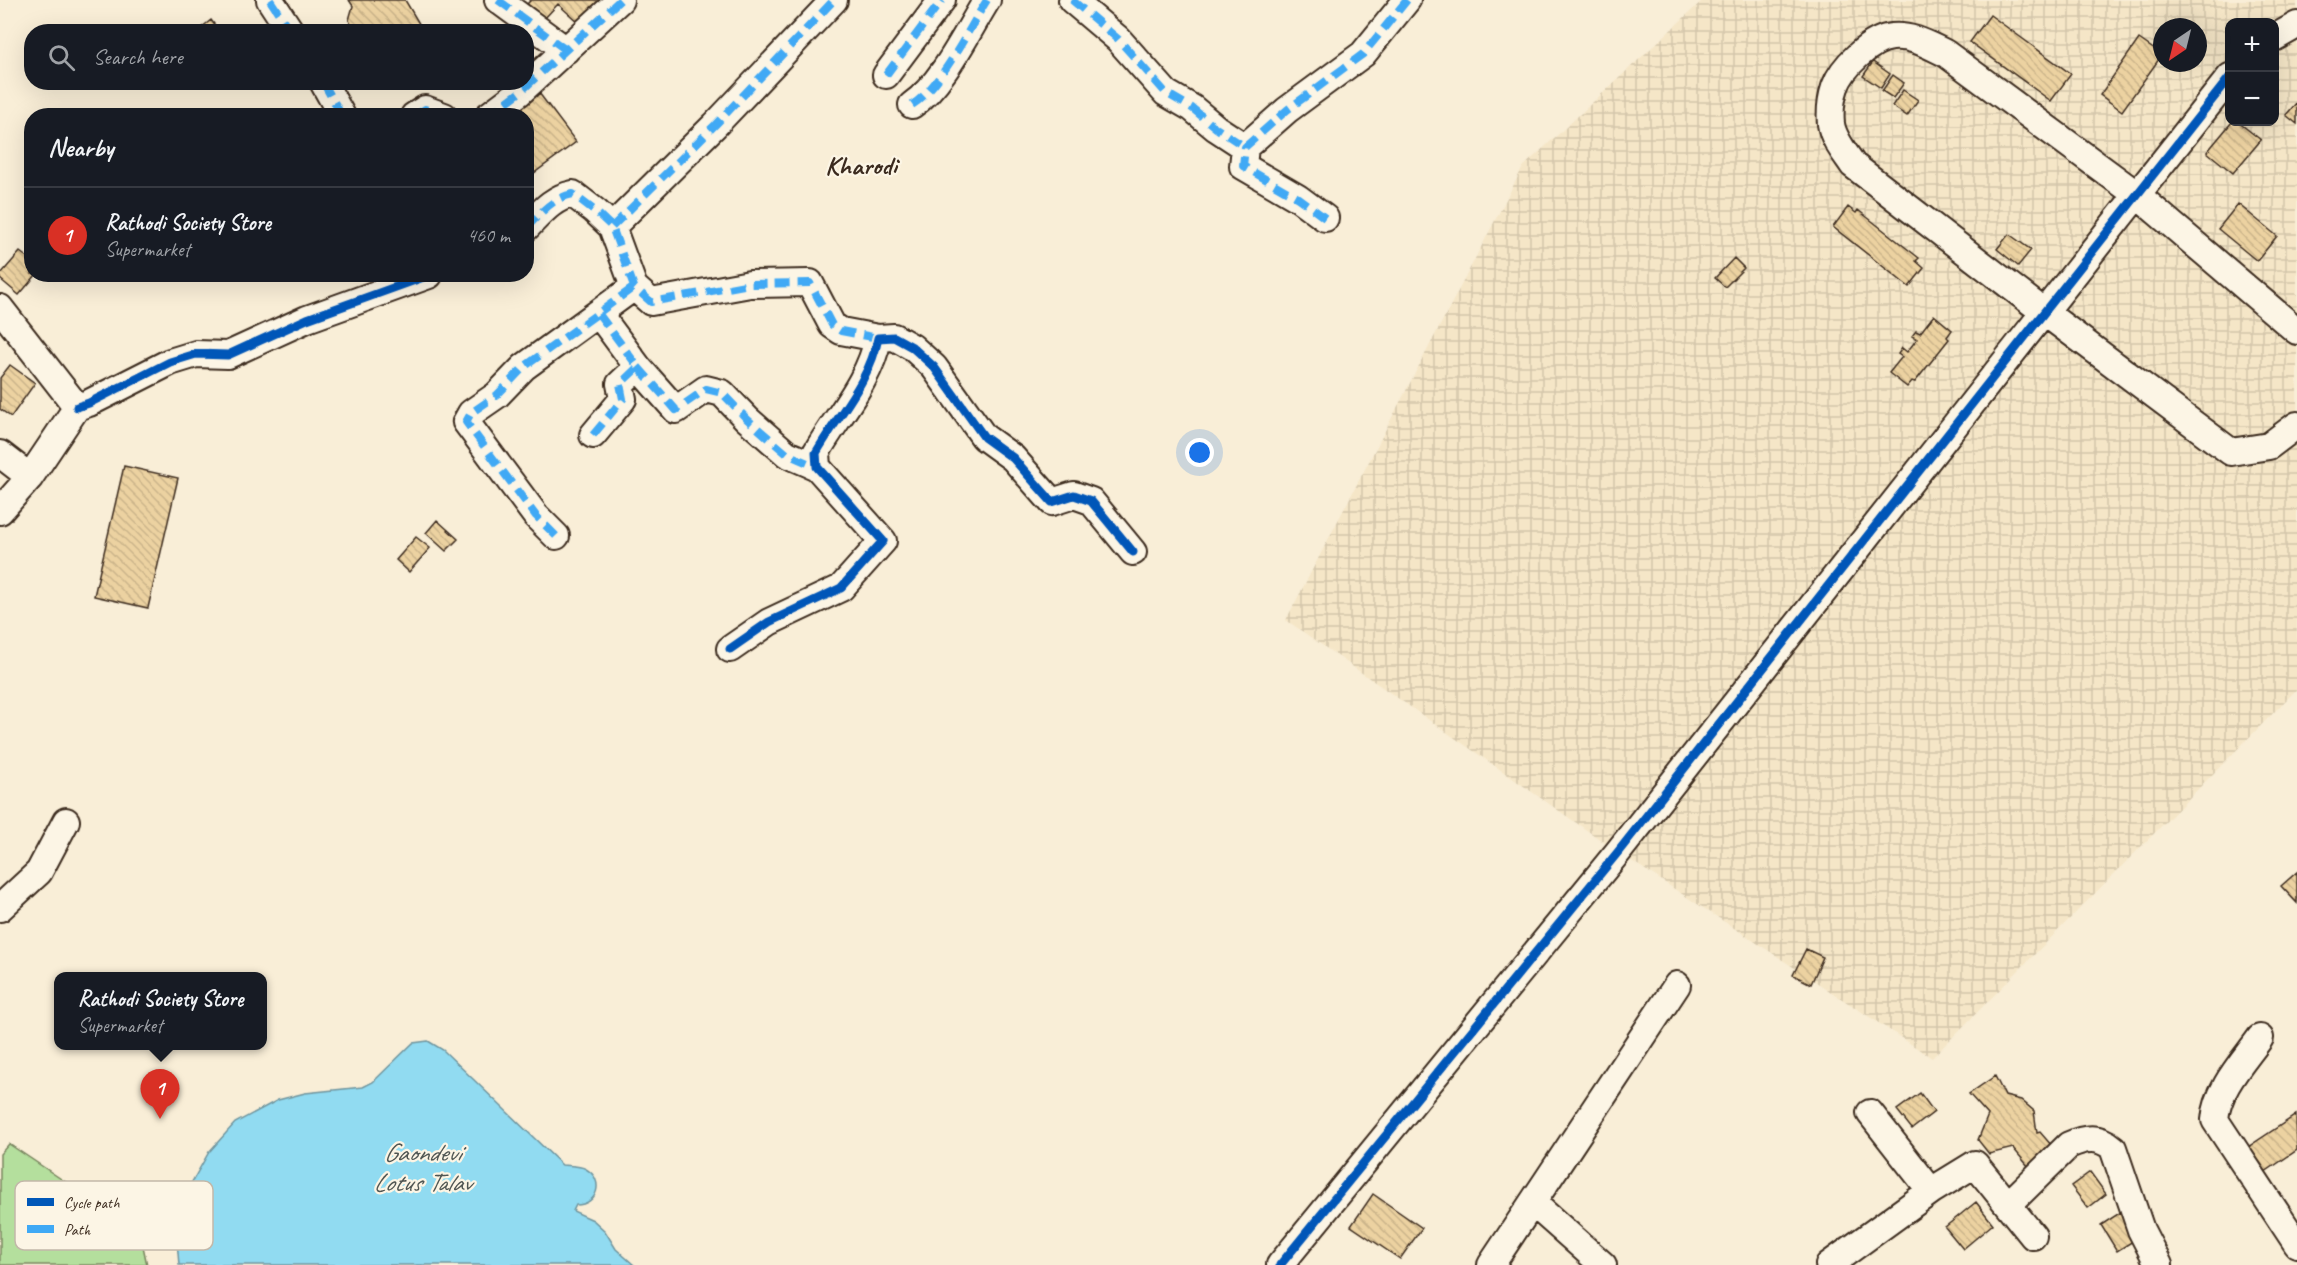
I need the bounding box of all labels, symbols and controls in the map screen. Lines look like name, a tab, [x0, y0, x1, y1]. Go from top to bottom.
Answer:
north arrow	[2153, 18, 2207, 72]
map controls	[2225, 18, 2279, 126]
button: +	[2225, 18, 2279, 72]
search box	[24, 24, 534, 90]
icon: search	[45, 41, 78, 74]
text: Search here	[93, 43, 183, 71]
button: −	[2225, 72, 2279, 126]
text: Nearby	[48, 131, 113, 164]
district label: Kharodi	[825, 149, 901, 182]
text: Rathodi Society Store	[105, 209, 271, 237]
text: 1	[63, 223, 72, 248]
text: 460 m	[467, 223, 510, 248]
text: Supermarket	[105, 237, 190, 262]
your location	[1185, 438, 1214, 467]
popup	[54, 972, 267, 1050]
text: Rathodi Society Store	[78, 985, 243, 1013]
text: Supermarket	[78, 1013, 163, 1038]
pin: 1	[140, 1070, 180, 1119]
water label: Gaondevi Lotus Talav	[373, 1136, 475, 1199]
legend	[15, 1181, 213, 1250]
text: Cycle path	[64, 1193, 120, 1213]
text: Path	[64, 1220, 91, 1240]

